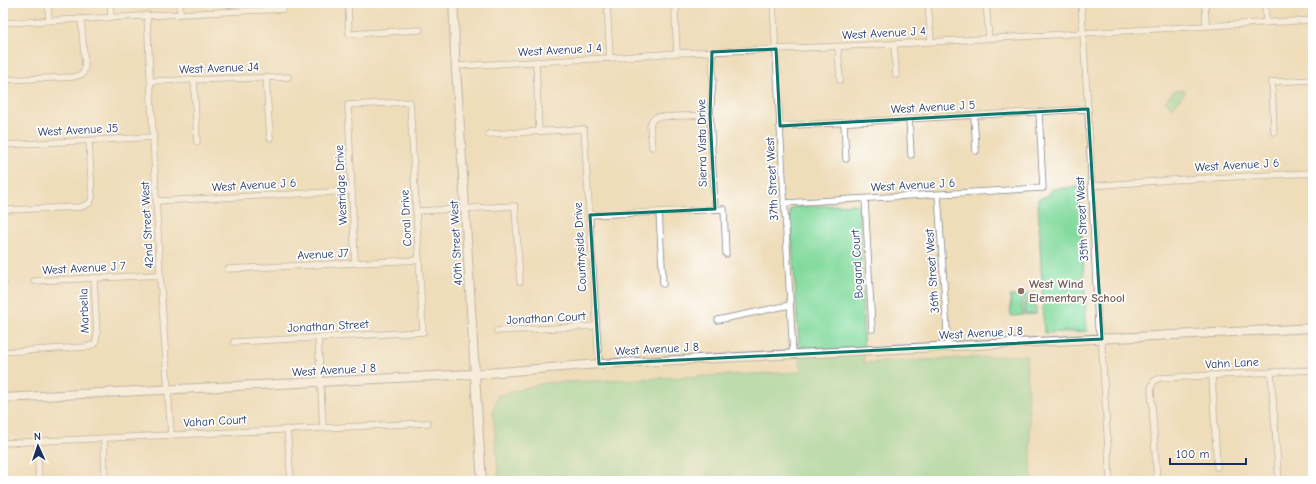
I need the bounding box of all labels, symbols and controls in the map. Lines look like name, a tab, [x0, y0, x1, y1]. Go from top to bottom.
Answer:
street label: West Avenue J 4	[842, 24, 926, 42]
street label: West Avenue J 4	[518, 41, 602, 59]
street label: West Avenue J4	[179, 60, 259, 76]
street label: West Avenue J 5	[890, 98, 976, 116]
street label: Sierra Vista Drive	[694, 99, 710, 187]
street label: West Avenue J5	[37, 121, 119, 139]
street label: 37th Street West	[763, 136, 781, 221]
street label: Westridge Drive	[332, 145, 350, 225]
street label: West Avenue J 6	[1194, 156, 1280, 174]
street label: West Avenue J 6	[211, 176, 297, 194]
street label: West Avenue J 6	[870, 176, 956, 194]
street label: 35th Street West	[1073, 176, 1091, 262]
street label: 42nd Street West	[138, 181, 156, 269]
street label: Coral Drive	[398, 189, 414, 247]
street label: 40th Street West	[447, 200, 465, 286]
street label: Countryside Drive	[571, 202, 589, 292]
street label: 36th Street West	[922, 228, 942, 314]
street label: Bogard Court	[848, 229, 866, 299]
street label: Avenue J7	[297, 246, 350, 262]
street label: West Avenue J 7	[42, 259, 127, 277]
place label: West Wind Elementary School	[1029, 277, 1125, 305]
marker: West Wind Elementary School	[1016, 286, 1026, 296]
street label: Marbella	[76, 288, 92, 334]
street label: Jonathan Court	[506, 309, 587, 327]
street label: Jonathan Street	[287, 317, 370, 335]
street label: West Avenue J 8	[939, 324, 1023, 342]
street label: West Avenue J 8	[615, 340, 699, 358]
street label: Vahn Lane	[1205, 355, 1259, 371]
street label: West Avenue J 8	[292, 361, 376, 379]
street label: Vahan Court	[183, 412, 248, 430]
north arrow	[18, 426, 58, 466]
text: N	[34, 430, 41, 443]
scale bar	[1170, 440, 1246, 466]
text: 100 m	[1176, 447, 1209, 461]

